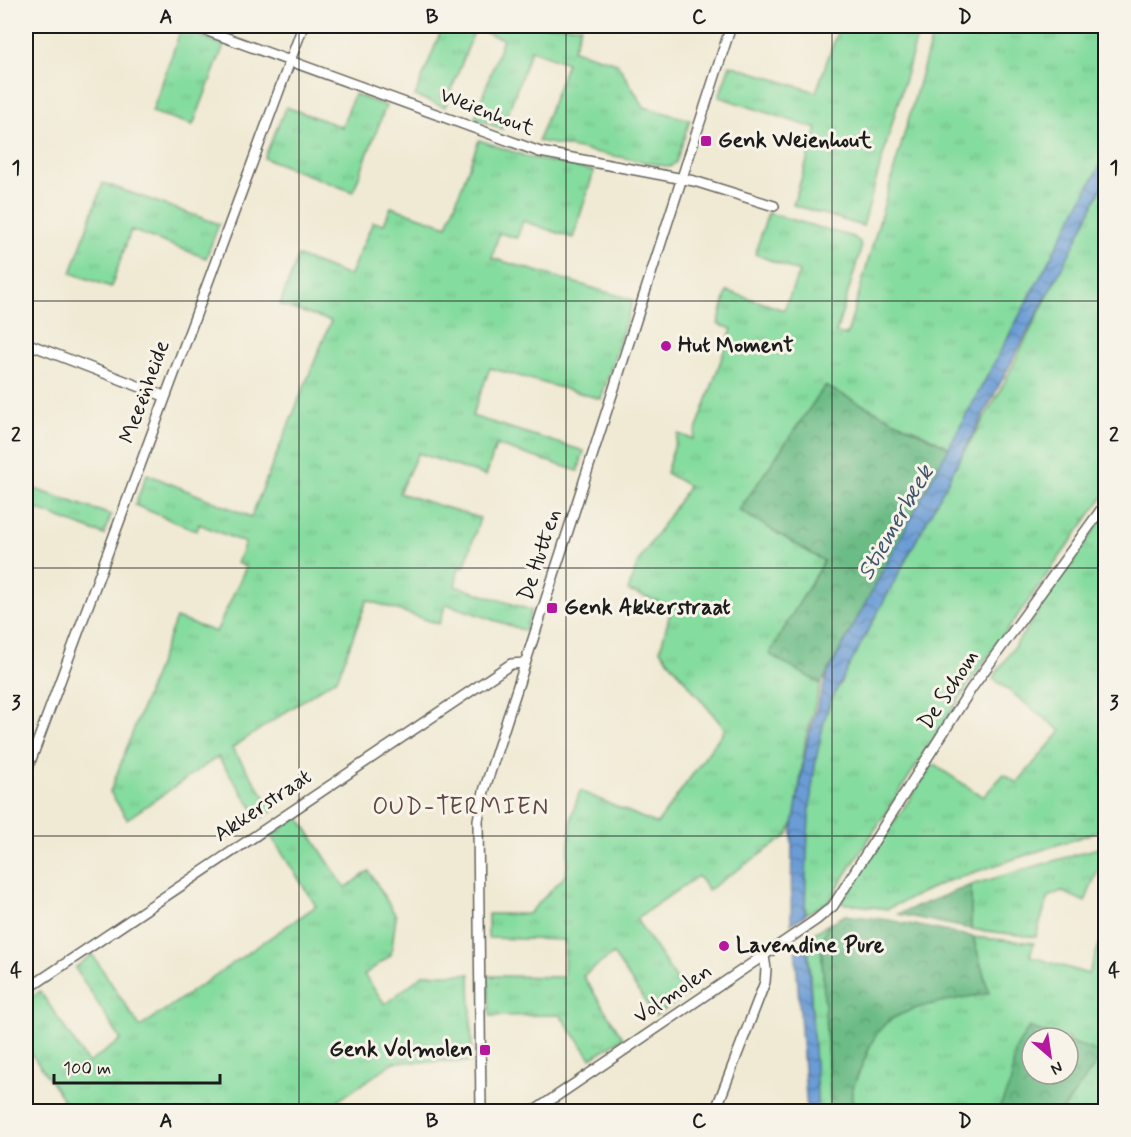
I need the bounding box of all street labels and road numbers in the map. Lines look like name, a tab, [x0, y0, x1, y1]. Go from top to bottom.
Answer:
street label: Weienhout	[436, 81, 538, 143]
street label: Meeënheide	[113, 336, 177, 448]
street label: De Hutten	[512, 505, 568, 605]
street label: De Schom	[912, 645, 986, 735]
street label: Akkerstraat	[209, 763, 317, 849]
street label: Volmolen	[628, 957, 718, 1031]

